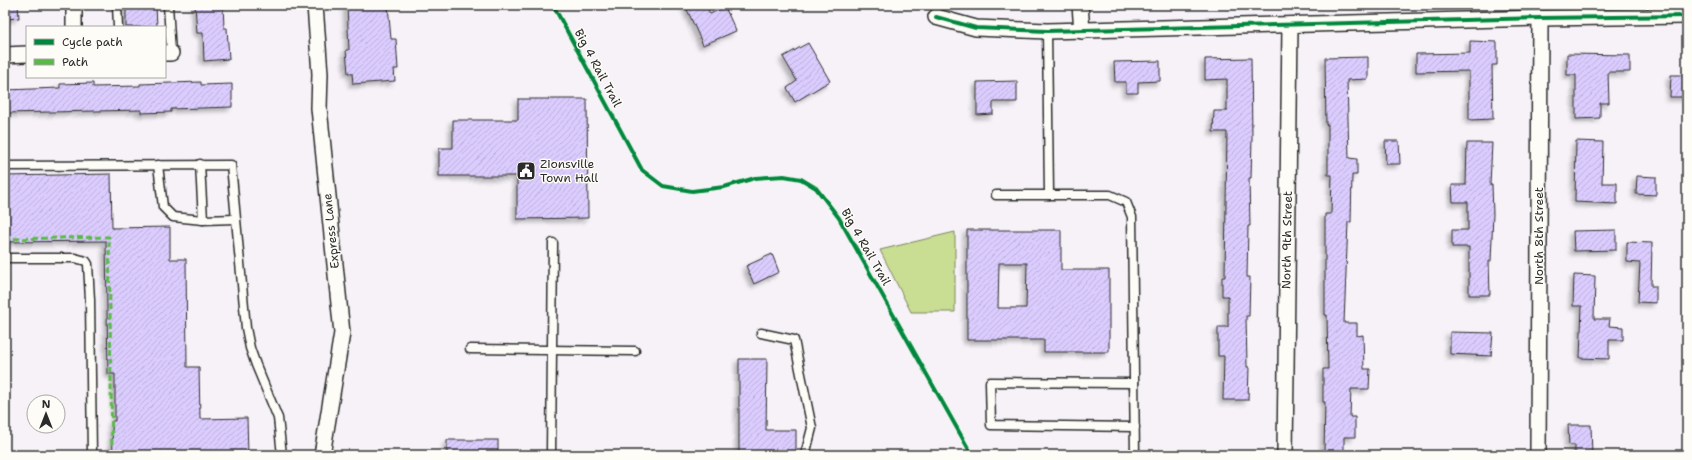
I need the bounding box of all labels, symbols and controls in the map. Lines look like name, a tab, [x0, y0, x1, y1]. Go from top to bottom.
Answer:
legend	[26, 26, 166, 78]
street label: Big 4 Rail Trail	[571, 26, 626, 110]
text: Cycle path	[62, 34, 123, 50]
text: Path	[62, 54, 88, 70]
place label: Zionsville Town Hall	[540, 156, 599, 186]
public building icon: Zionsville Town Hall	[515, 160, 537, 182]
street label: North 8th Street	[1531, 187, 1547, 285]
street label: North 9th Street	[1278, 191, 1296, 289]
street label: Express Lane	[319, 192, 343, 270]
street label: Big 4 Rail Trail	[837, 206, 895, 289]
north arrow	[26, 394, 66, 434]
text: N	[42, 397, 51, 412]

